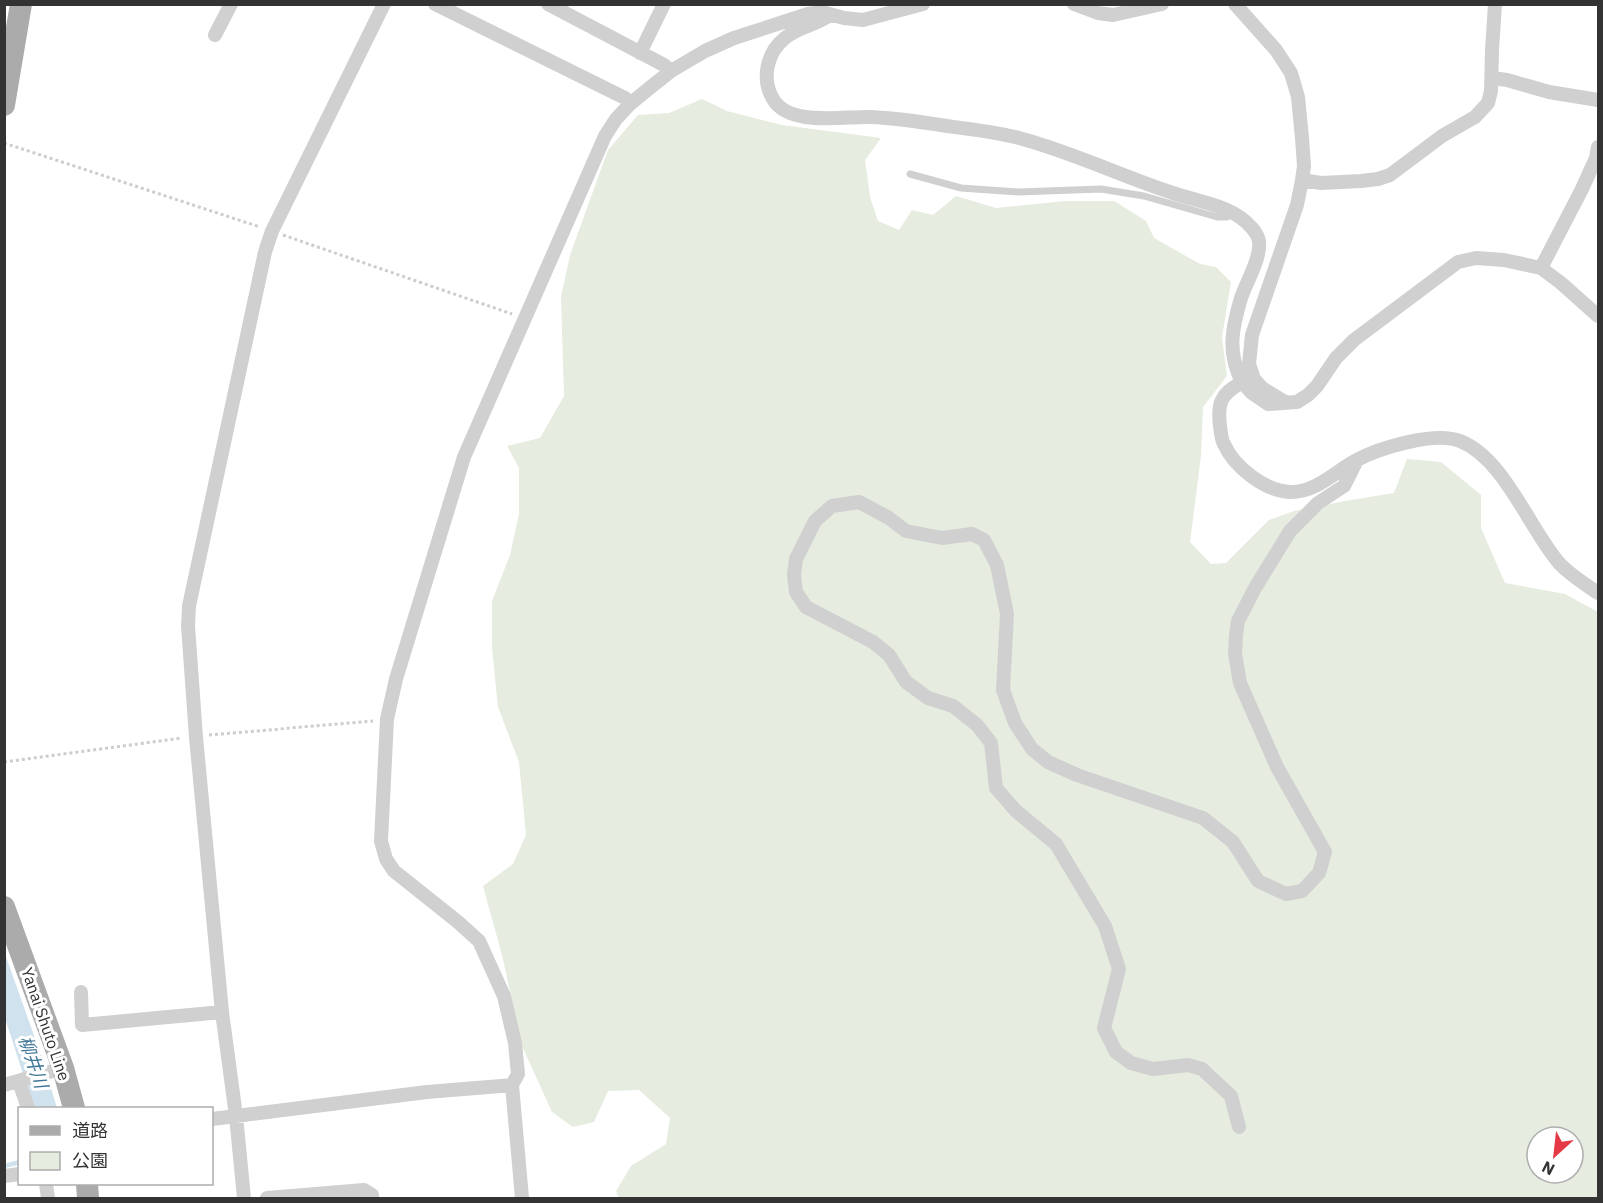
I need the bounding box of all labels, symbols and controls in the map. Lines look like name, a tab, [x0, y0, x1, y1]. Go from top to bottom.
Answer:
street label: Yanai Shuto Line	[17, 965, 75, 1083]
water label: 柳井川	[14, 1033, 54, 1093]
legend	[18, 1107, 213, 1185]
text: 道路	[72, 1119, 108, 1142]
north arrow	[1525, 1125, 1585, 1185]
text: 公園	[72, 1149, 108, 1172]
text: N	[1538, 1157, 1558, 1180]

